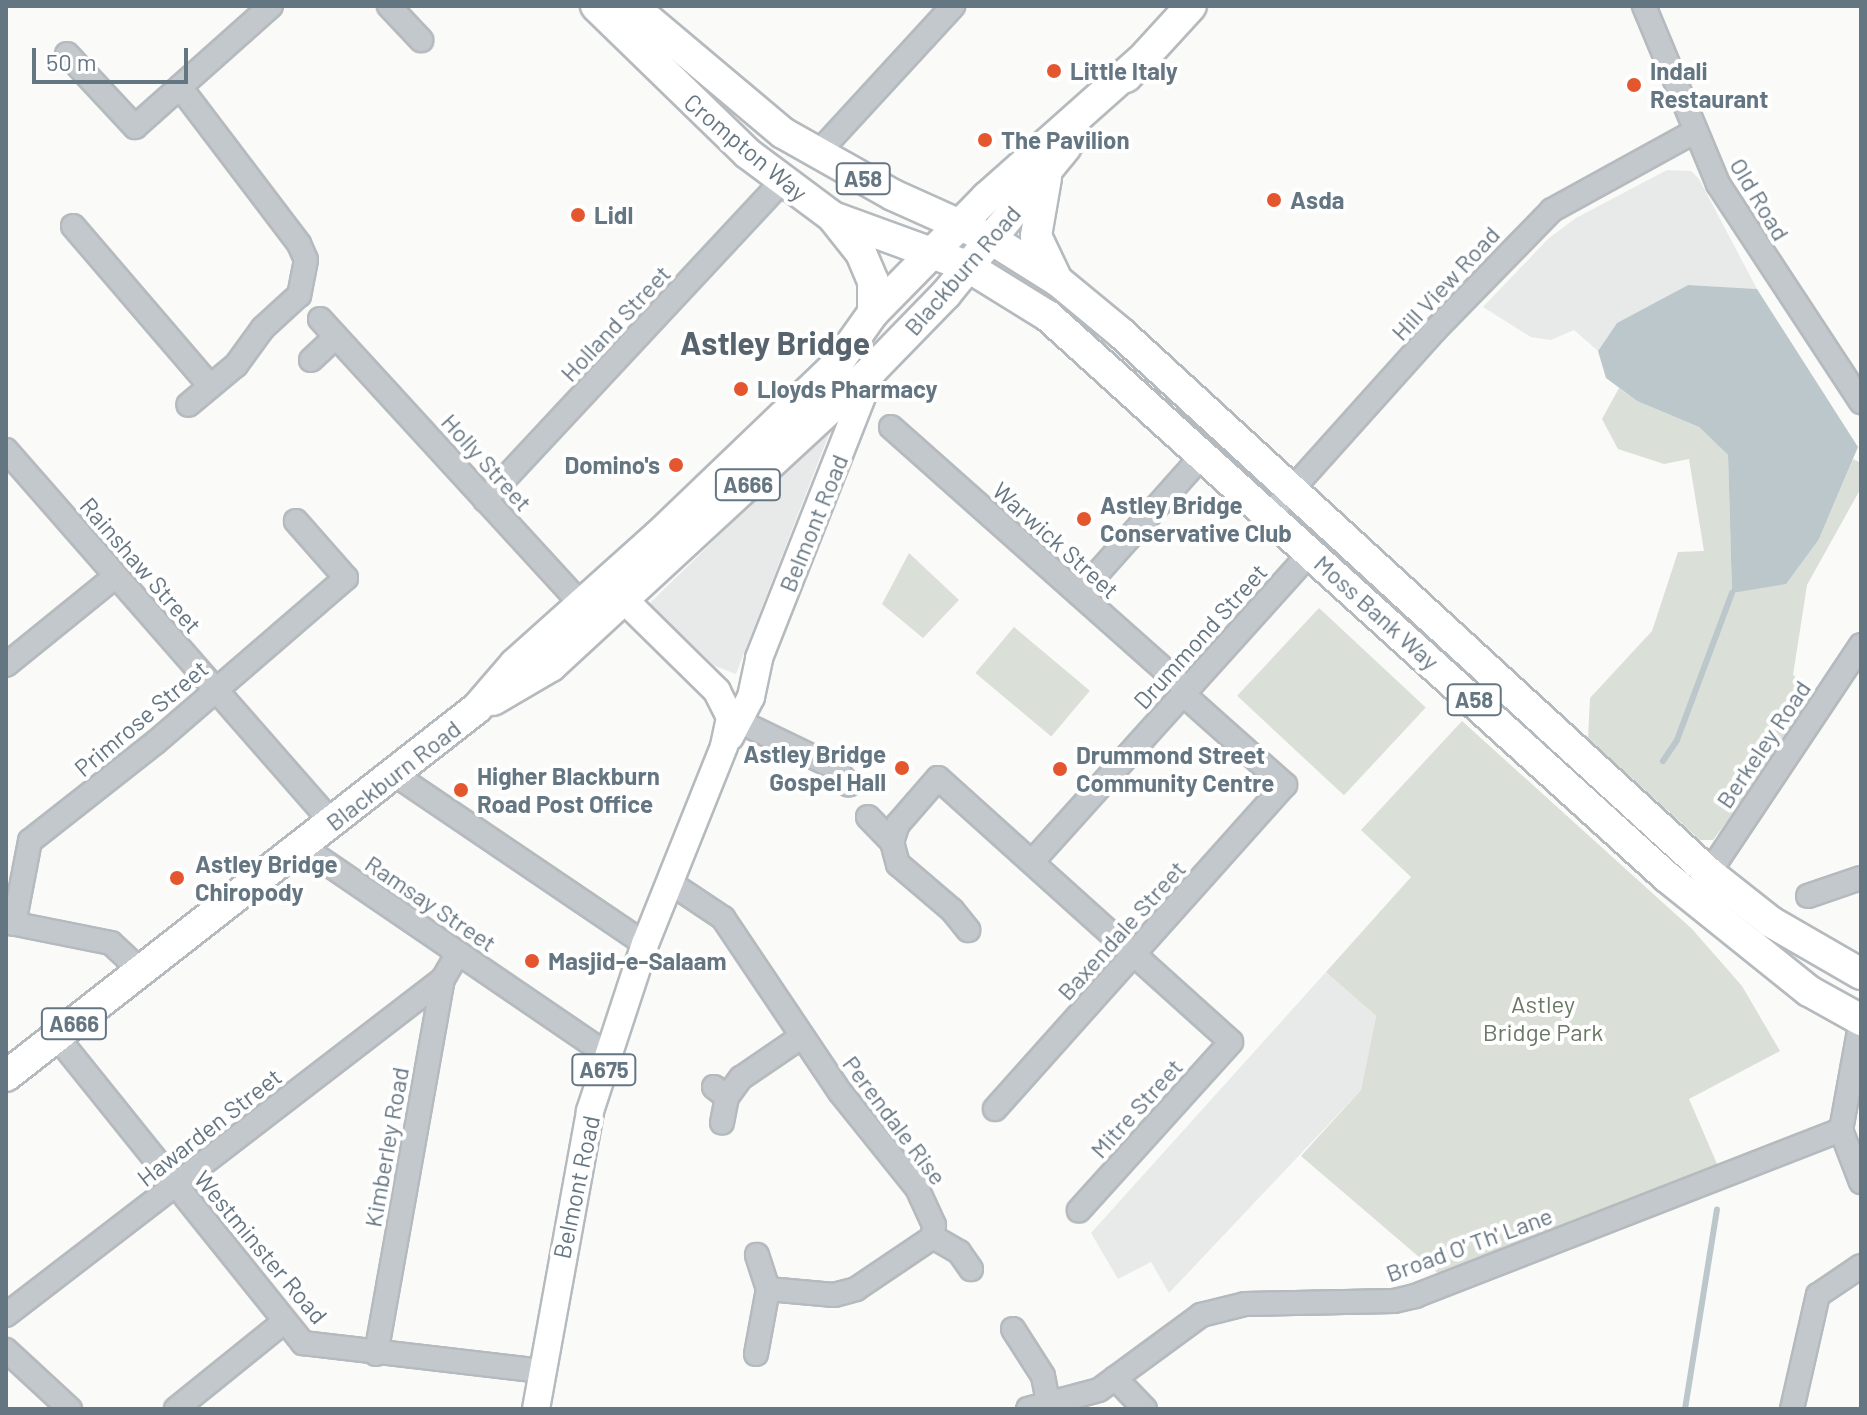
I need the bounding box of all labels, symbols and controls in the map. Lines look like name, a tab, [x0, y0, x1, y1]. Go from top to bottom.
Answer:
scale bar	[36, 32, 192, 82]
text: 50 m	[46, 47, 97, 76]
place label: Little Italy	[1070, 57, 1178, 85]
place label: Indali Restaurant	[1650, 57, 1768, 113]
marker: Little Italy	[1045, 62, 1063, 80]
marker: Indali Restaurant	[1625, 76, 1643, 94]
street label: Crompton Way	[679, 87, 813, 207]
place label: The Pavilion	[1001, 126, 1130, 154]
marker: The Pavilion	[976, 131, 994, 149]
street label: Old Road	[1724, 152, 1796, 246]
road number: A58	[835, 161, 891, 197]
place label: Asda	[1290, 186, 1344, 214]
marker: Asda	[1265, 191, 1283, 209]
street label: Blackburn Road	[898, 199, 1026, 341]
place label: Lidl	[594, 201, 633, 229]
marker: Lidl	[569, 206, 587, 224]
street label: Hill View Road	[1385, 220, 1505, 346]
street label: Holland Street	[554, 259, 676, 387]
district label: Astley Bridge	[680, 323, 870, 361]
place label: Lloyds Pharmacy	[757, 375, 938, 403]
marker: Lloyds Pharmacy	[732, 380, 750, 398]
street label: Holly Street	[436, 407, 538, 517]
street label: Belmont Road	[772, 450, 854, 596]
place label: Domino's	[564, 451, 660, 479]
marker: Domino's	[667, 456, 685, 474]
road number: A666	[714, 467, 782, 503]
street label: Warwick Street	[987, 476, 1125, 604]
street label: Rainshaw Street	[74, 491, 208, 639]
place label: Astley Bridge Conservative Club	[1100, 491, 1292, 547]
marker: Astley Bridge Conservative Club	[1075, 510, 1093, 528]
street label: Moss Bank Way	[1309, 549, 1445, 675]
street label: Drummond Street	[1127, 558, 1273, 714]
street label: Primrose Street	[68, 654, 214, 782]
street label: Berkeley Road	[1710, 675, 1816, 813]
road number: A58	[1446, 682, 1502, 718]
street label: Blackburn Road	[320, 714, 466, 836]
place label: Astley Bridge Gospel Hall	[743, 740, 886, 796]
place label: Drummond Street Community Centre	[1076, 741, 1274, 797]
marker: Astley Bridge Gospel Hall	[893, 759, 911, 777]
marker: Drummond Street Community Centre	[1051, 760, 1069, 778]
place label: Higher Blackburn Road Post Office	[477, 762, 660, 818]
marker: Higher Blackburn Road Post Office	[452, 781, 470, 799]
street label: Ramsay Street	[360, 849, 502, 957]
place label: Astley Bridge Chiropody	[195, 850, 338, 906]
street label: Baxendale Street	[1051, 854, 1191, 1006]
marker: Astley Bridge Chiropody	[166, 867, 188, 889]
place label: Masjid-e-Salaam	[548, 947, 726, 975]
marker: Masjid-e-Salaam	[523, 952, 541, 970]
park label: Astley Bridge Park	[1483, 990, 1603, 1046]
road number: A666	[40, 1006, 108, 1042]
street label: Perendale Rise	[837, 1050, 953, 1190]
road number: A675	[570, 1052, 638, 1088]
street label: Mitre Street	[1084, 1052, 1188, 1164]
street label: Hawarden Street	[131, 1062, 287, 1192]
street label: Kimberley Road	[358, 1065, 414, 1229]
street label: Belmont Road	[547, 1113, 605, 1261]
street label: Westminster Road	[189, 1165, 333, 1329]
street label: Broad O' Th' Lane	[1382, 1201, 1556, 1287]

